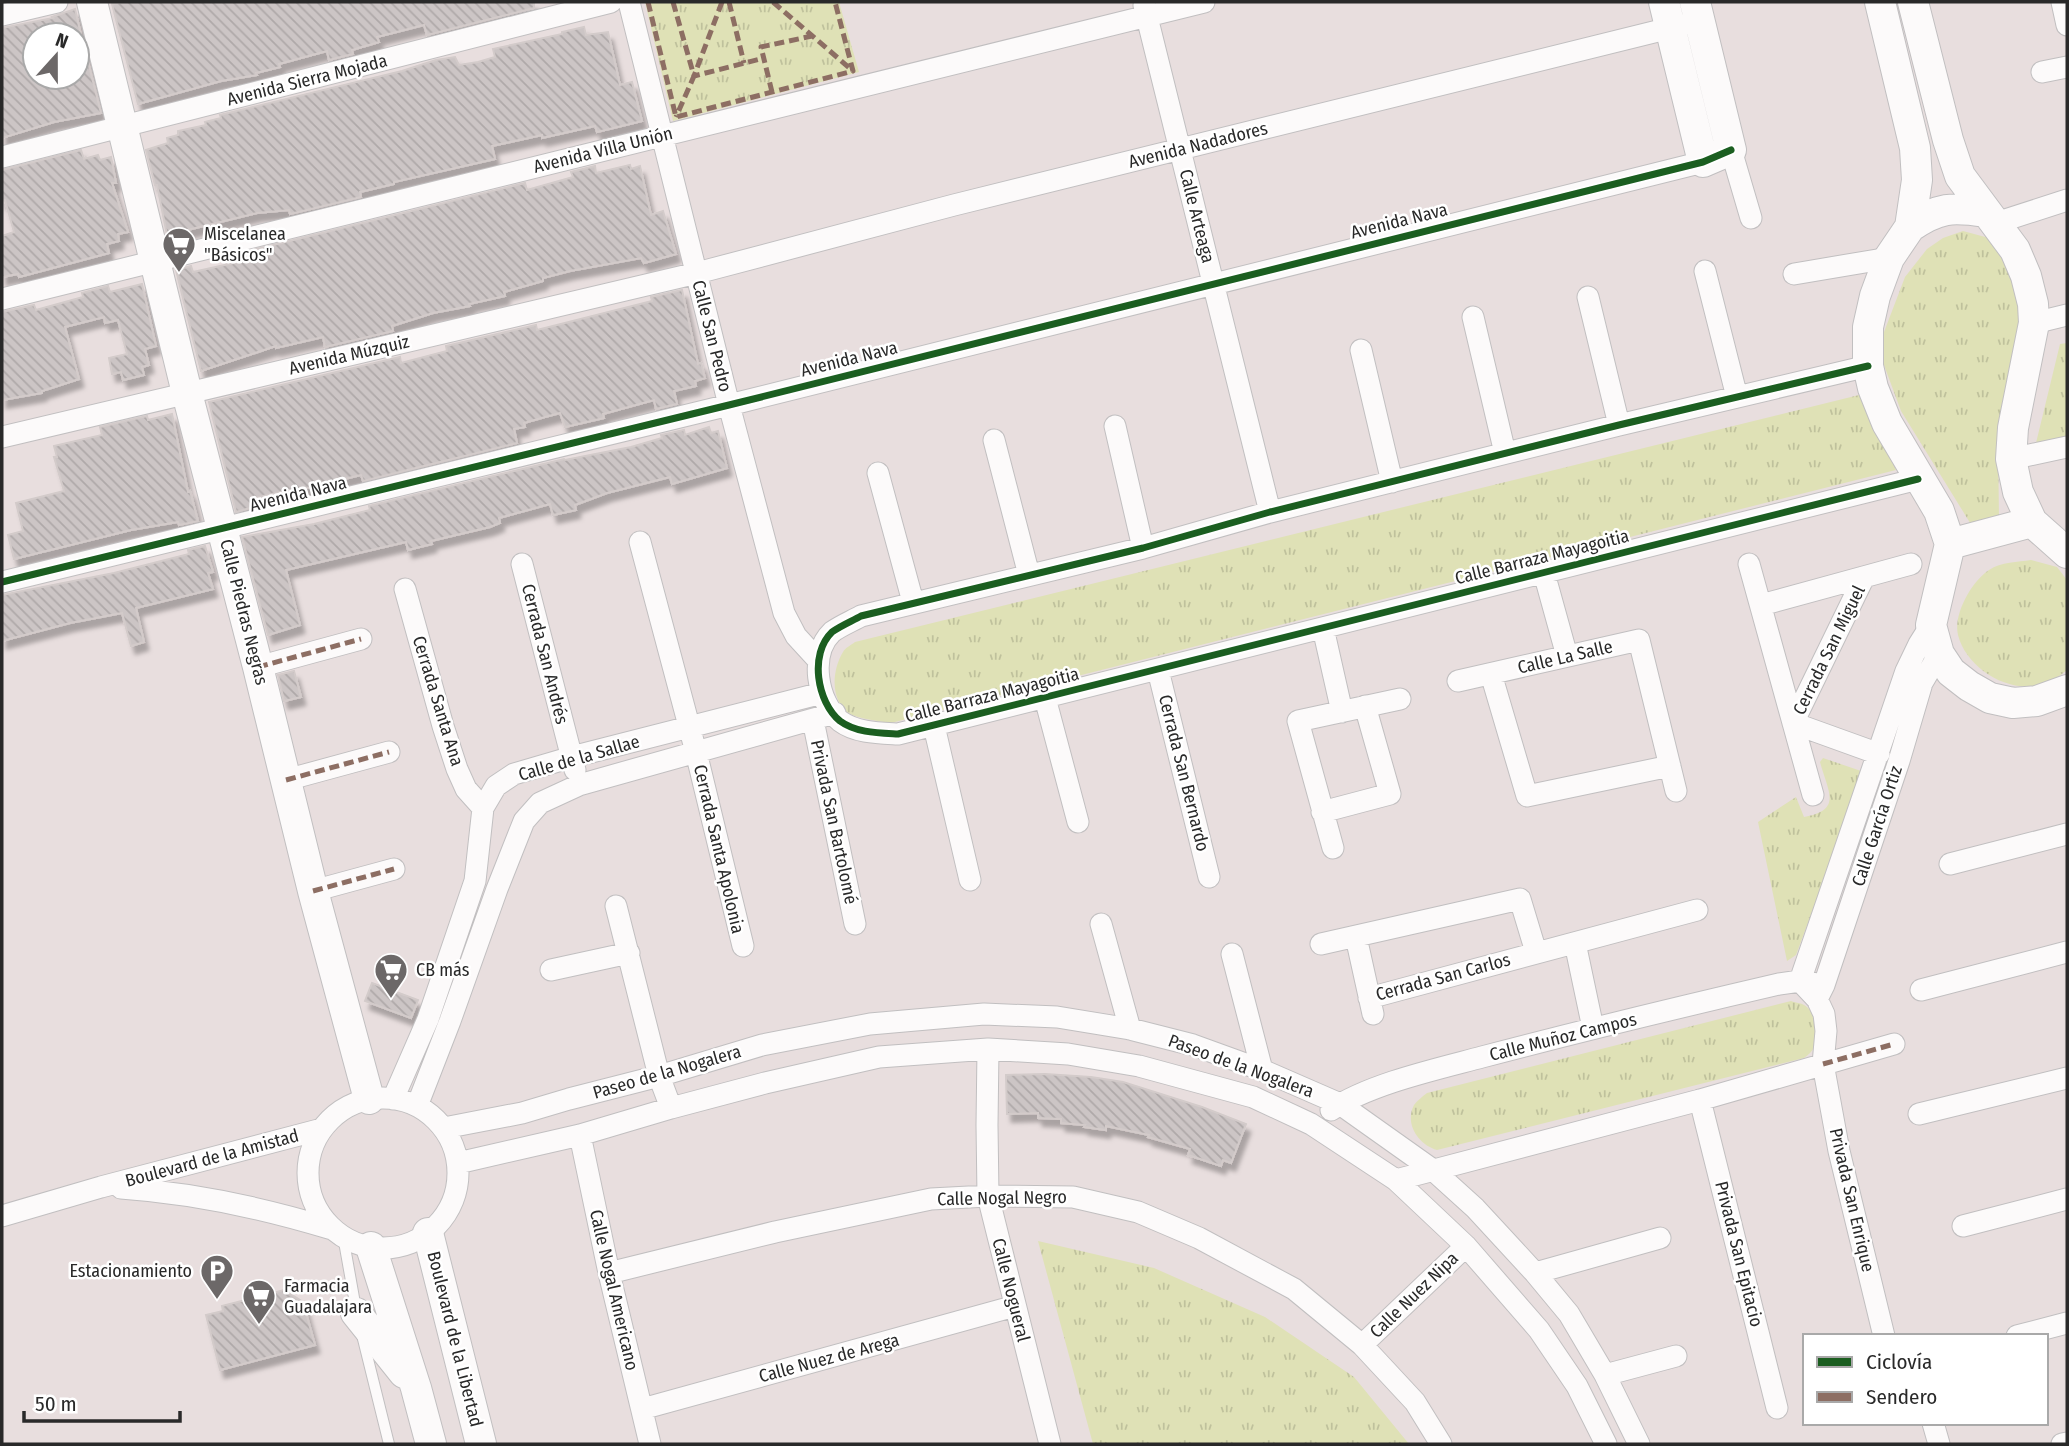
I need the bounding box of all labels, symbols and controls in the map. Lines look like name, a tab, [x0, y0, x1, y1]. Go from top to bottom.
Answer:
north arrow	[21, 21, 91, 91]
text: N	[52, 28, 71, 53]
street label: Avenida Sierra Mojada	[225, 49, 390, 111]
street label: Avenida Nadadores	[1126, 117, 1270, 173]
street label: Avenida Villa Unión	[531, 122, 675, 178]
street label: Calle Arteaga	[1175, 167, 1219, 265]
street label: Avenida Nava	[1348, 198, 1450, 244]
place label: Miscelanea "Básicos"	[204, 223, 286, 266]
supermarket icon: Miscelanea "Básicos"	[160, 225, 198, 274]
street label: Calle San Pedro	[688, 278, 736, 394]
street label: Avenida Múzquiz	[287, 330, 411, 380]
street label: Avenida Nava	[798, 336, 900, 382]
street label: Avenida Nava	[247, 471, 349, 517]
street label: Calle Barraza Mayagoitia	[1453, 525, 1632, 589]
street label: Calle Piedras Negras	[215, 537, 273, 687]
street label: Cerrada San Miguel	[1788, 581, 1870, 718]
street label: Cerrada San Andrés	[517, 582, 573, 727]
street label: Cerrada Santa Ana	[408, 633, 468, 769]
street label: Calle La Salle	[1515, 635, 1615, 679]
street label: Calle Barraza Mayagoitia	[903, 663, 1082, 727]
street label: Cerrada San Bernardo	[1154, 692, 1214, 854]
street label: Calle de la Sallae	[516, 730, 642, 786]
street label: Privada San Bartolomé	[806, 738, 862, 906]
street label: Cerrada Santa Apolonia	[689, 762, 749, 936]
street label: Calle García Ortiz	[1847, 763, 1907, 889]
street label: Cerrada San Carlos	[1373, 948, 1513, 1006]
supermarket icon: CB más	[372, 951, 410, 1000]
place label: CB más	[416, 959, 470, 981]
street label: Calle Muñoz Campos	[1487, 1008, 1639, 1066]
street label: Paseo de la Nogalera	[1165, 1029, 1317, 1103]
street label: Paseo de la Nogalera	[590, 1040, 744, 1104]
street label: Boulevard de la Amistad	[123, 1124, 301, 1192]
street label: Privada San Enrique	[1825, 1126, 1879, 1274]
street label: Privada San Epitacio	[1710, 1179, 1768, 1329]
street label: Calle Nogal Negro	[937, 1186, 1067, 1210]
street label: Calle Nogal Americano	[585, 1207, 643, 1373]
street label: Calle Nogueral	[987, 1236, 1035, 1344]
street label: Calle Nuez Nipa	[1365, 1247, 1463, 1343]
street label: Boulevard de la Libertad	[423, 1249, 487, 1429]
parking icon: Estacionamiento	[198, 1252, 236, 1301]
place label: Estacionamiento	[70, 1260, 192, 1282]
place label: Farmacia Guadalajara	[284, 1275, 372, 1318]
supermarket icon: Farmacia Guadalajara	[240, 1277, 278, 1326]
street label: Calle Nuez de Arega	[756, 1329, 902, 1387]
legend	[1803, 1334, 2048, 1425]
text: Ciclovía	[1866, 1349, 1932, 1375]
scale bar	[24, 1380, 180, 1424]
text: Sendero	[1866, 1384, 1937, 1410]
text: 50 m	[35, 1391, 77, 1417]

